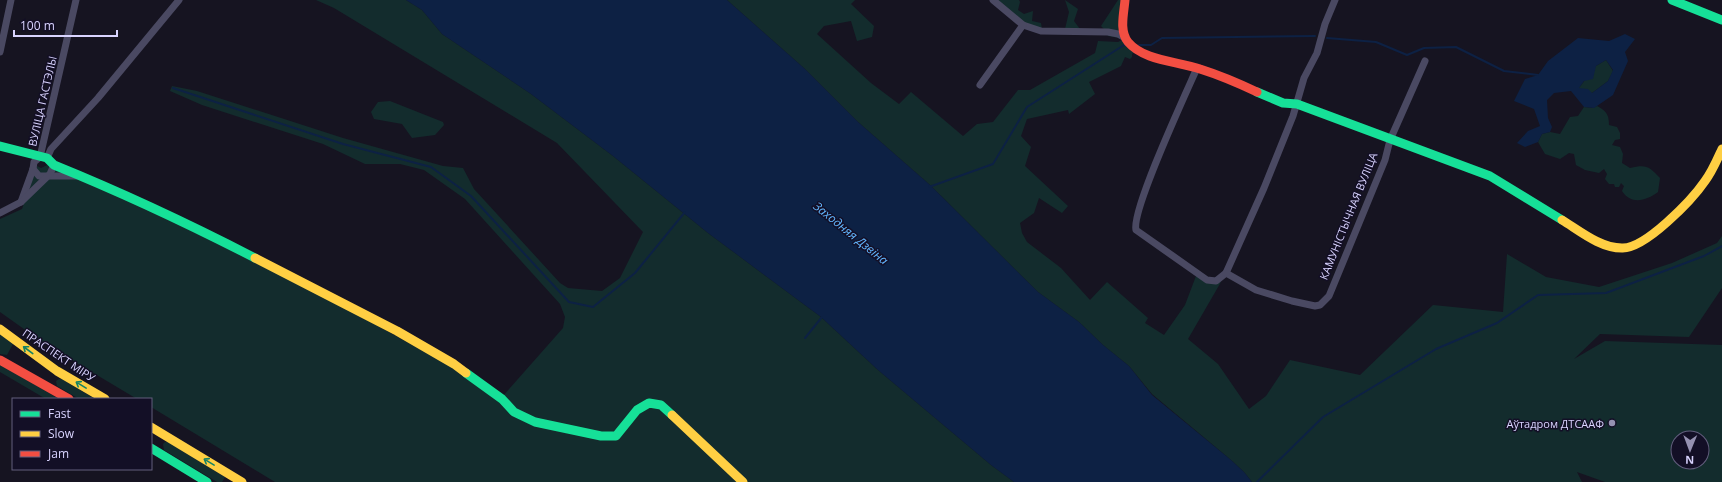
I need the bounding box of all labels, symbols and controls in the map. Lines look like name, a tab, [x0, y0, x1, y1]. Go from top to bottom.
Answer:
scale bar	[14, 12, 117, 38]
text: 100 m	[20, 17, 55, 34]
street label: ВУЛІЦА ГАСТЭЛЫ	[24, 54, 60, 148]
street label: КАМУНІСТЫЧНАЯ ВУЛІЦА	[1316, 150, 1380, 282]
water label: Заходняя Дзвіна	[809, 197, 892, 269]
street label: ПРАСПЕКТ МІРУ	[20, 325, 98, 385]
one-way arrow	[23, 346, 34, 355]
one-way arrow	[75, 380, 87, 388]
legend	[12, 398, 152, 470]
text: Fast	[48, 405, 71, 422]
place label: Аўтадром ДТСААФ	[1506, 416, 1604, 431]
marker: Аўтадром ДТСААФ	[1607, 418, 1617, 428]
text: Slow	[48, 425, 75, 442]
north arrow	[1670, 430, 1710, 470]
text: Jam	[47, 445, 69, 462]
text: N	[1685, 453, 1694, 468]
one-way arrow	[203, 457, 215, 465]

